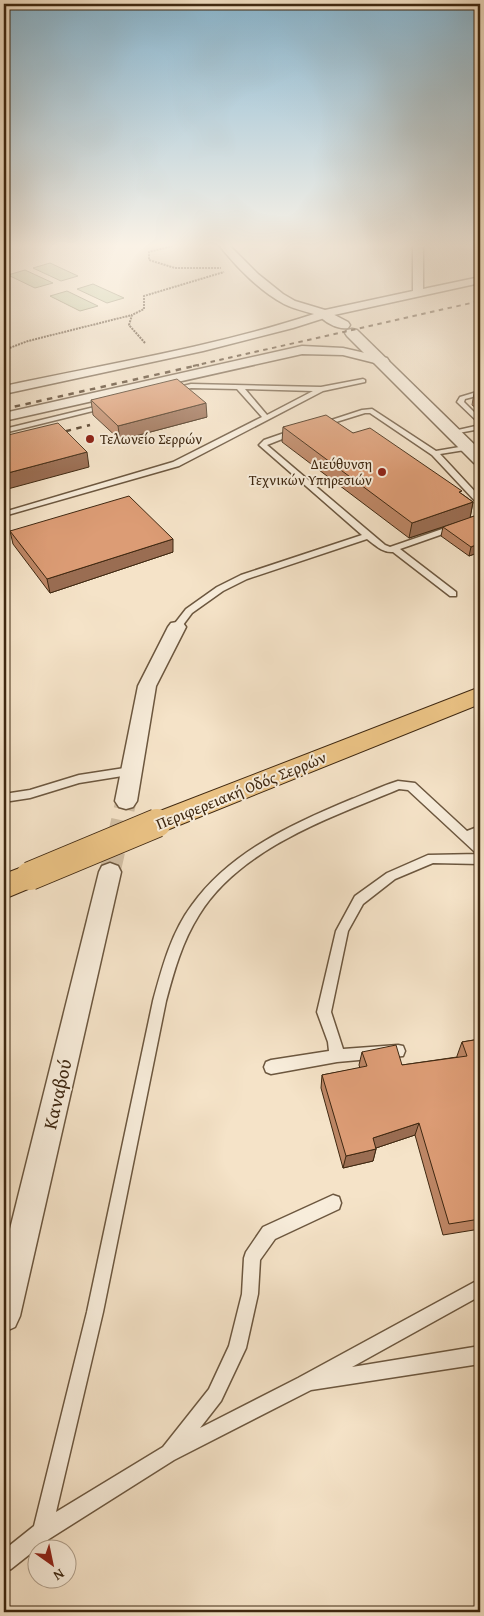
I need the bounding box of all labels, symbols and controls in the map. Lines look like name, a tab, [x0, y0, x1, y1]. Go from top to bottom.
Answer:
place label: Τελωνείο Σερρών	[100, 429, 202, 449]
marker: Τελωνείο Σερρών	[84, 433, 96, 445]
place label: Διεύθυνση Τεχνικών Υπηρεσιών	[249, 454, 372, 490]
marker: Διεύθυνση Τεχνικών Υπηρεσιών	[376, 466, 388, 478]
street label: Περιφερειακή Οδός Σερρών	[152, 745, 330, 835]
street label: Καναβού	[35, 1056, 79, 1132]
north arrow	[28, 1538, 78, 1588]
text: N	[49, 1564, 68, 1586]

